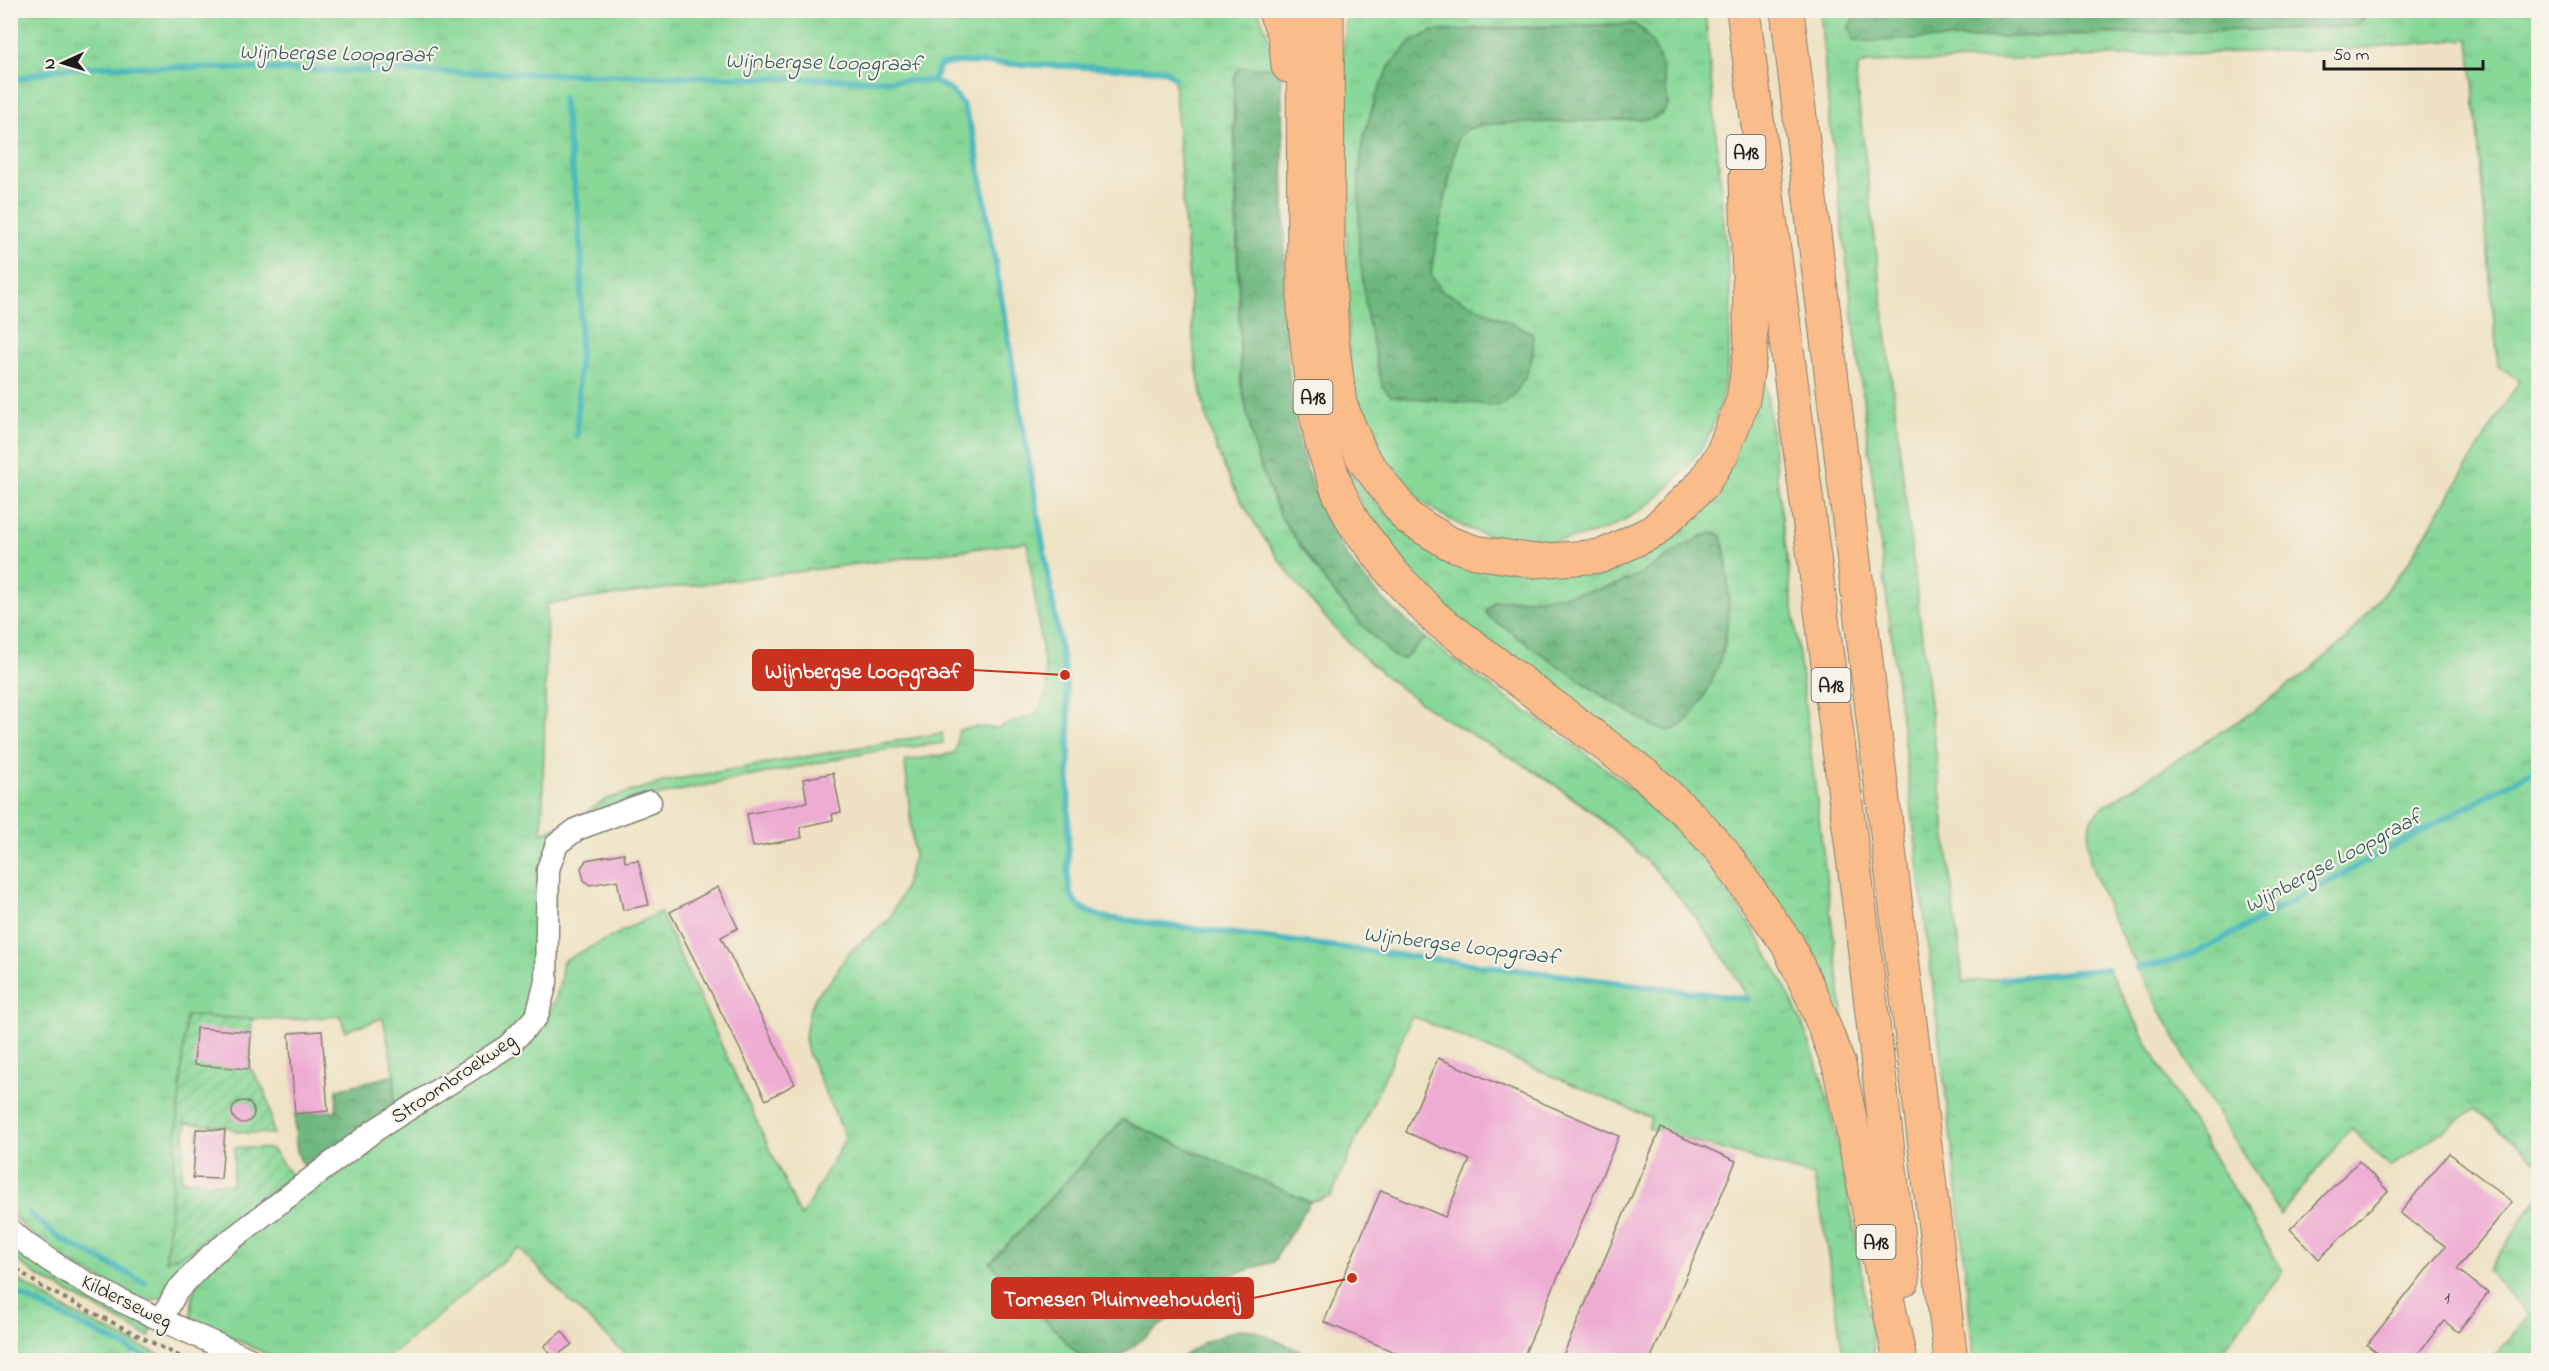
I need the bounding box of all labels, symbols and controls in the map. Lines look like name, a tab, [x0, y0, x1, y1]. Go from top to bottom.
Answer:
north arrow	[33, 33, 93, 93]
scale bar	[2324, 33, 2483, 71]
water label: Wijnbergse Loopgraaf	[239, 37, 439, 73]
text: 50 m	[2333, 43, 2370, 69]
water label: Wijnbergse Loopgraaf	[725, 46, 925, 82]
text: N	[38, 57, 62, 70]
road number: A18	[1726, 135, 1766, 169]
road number: A18	[1294, 380, 1332, 414]
callout: Wijnbergse Loopgraaf	[753, 650, 973, 690]
text: Wijnbergse Loopgraaf	[765, 657, 962, 690]
road number: A18	[1812, 668, 1850, 702]
water label: Wijnbergse Loopgraaf	[2239, 801, 2431, 923]
water label: Wijnbergse Loopgraaf	[1362, 919, 1564, 975]
street label: Stroombroekweg	[386, 1027, 524, 1134]
road number: A18	[1856, 1225, 1896, 1259]
street label: Kilderseweg	[75, 1268, 177, 1340]
callout: Tomesen Pluimveehouderij	[992, 1278, 1253, 1318]
text: Tomesen Pluimveehouderij	[1004, 1285, 1242, 1317]
house number: 1	[2444, 1286, 2450, 1312]

